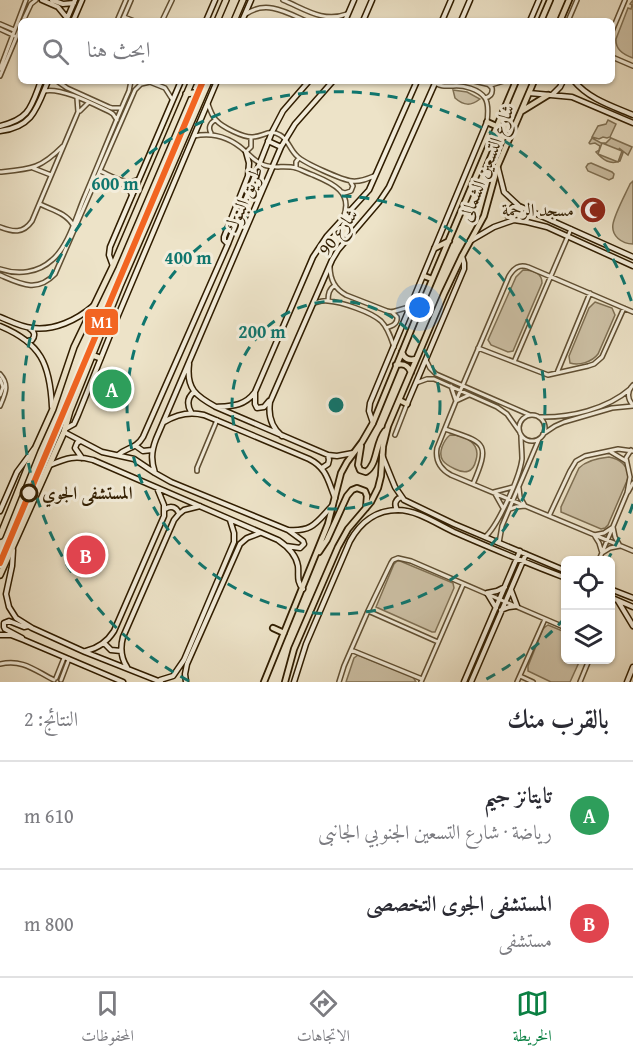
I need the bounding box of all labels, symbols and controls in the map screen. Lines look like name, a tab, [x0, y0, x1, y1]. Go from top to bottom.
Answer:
search box	[18, 18, 615, 84]
text: ابحث هنا	[87, 33, 151, 65]
icon: search	[39, 35, 72, 68]
street label: شارع التسعين الشمالى	[452, 100, 523, 226]
street label: طريق البنوك	[217, 161, 270, 237]
text: 600 m	[91, 170, 139, 197]
mosque icon: مسجد الرحمة	[578, 195, 608, 225]
place label: مسجد الرحمة	[502, 196, 574, 223]
street label: شارع 90	[311, 203, 366, 262]
text: 400 m	[164, 244, 212, 271]
your location	[405, 293, 434, 322]
line badge: M1	[84, 308, 119, 336]
text: M1	[91, 310, 113, 334]
text: 200 m	[238, 318, 286, 345]
pin: A	[92, 366, 132, 412]
centre of rings	[326, 395, 346, 415]
place label: المستشفى الجوي	[42, 479, 133, 508]
marker: المستشفى الجوي	[20, 484, 38, 502]
pin: B	[66, 532, 106, 578]
map controls	[561, 556, 615, 664]
button: locate	[561, 556, 615, 610]
button: layers	[561, 610, 615, 664]
text: بالقرب منك	[507, 699, 609, 738]
text: النتائج: 2	[24, 704, 78, 733]
text: تايتانز جيم	[484, 779, 552, 811]
text: 610 m	[24, 801, 74, 830]
text: A	[583, 801, 596, 830]
text: رياضة · شارع التسعين الجنوبي الجانبى	[318, 817, 552, 846]
text: المستشفى الجوى التخصصى	[366, 887, 552, 919]
text: 800 m	[24, 909, 74, 938]
text: B	[583, 909, 596, 938]
text: مستشفى	[499, 925, 552, 954]
tab: المحفوظات	[81, 987, 134, 1051]
tab: الاتجاهات	[297, 987, 350, 1051]
tab: الخريطة	[513, 987, 552, 1051]

